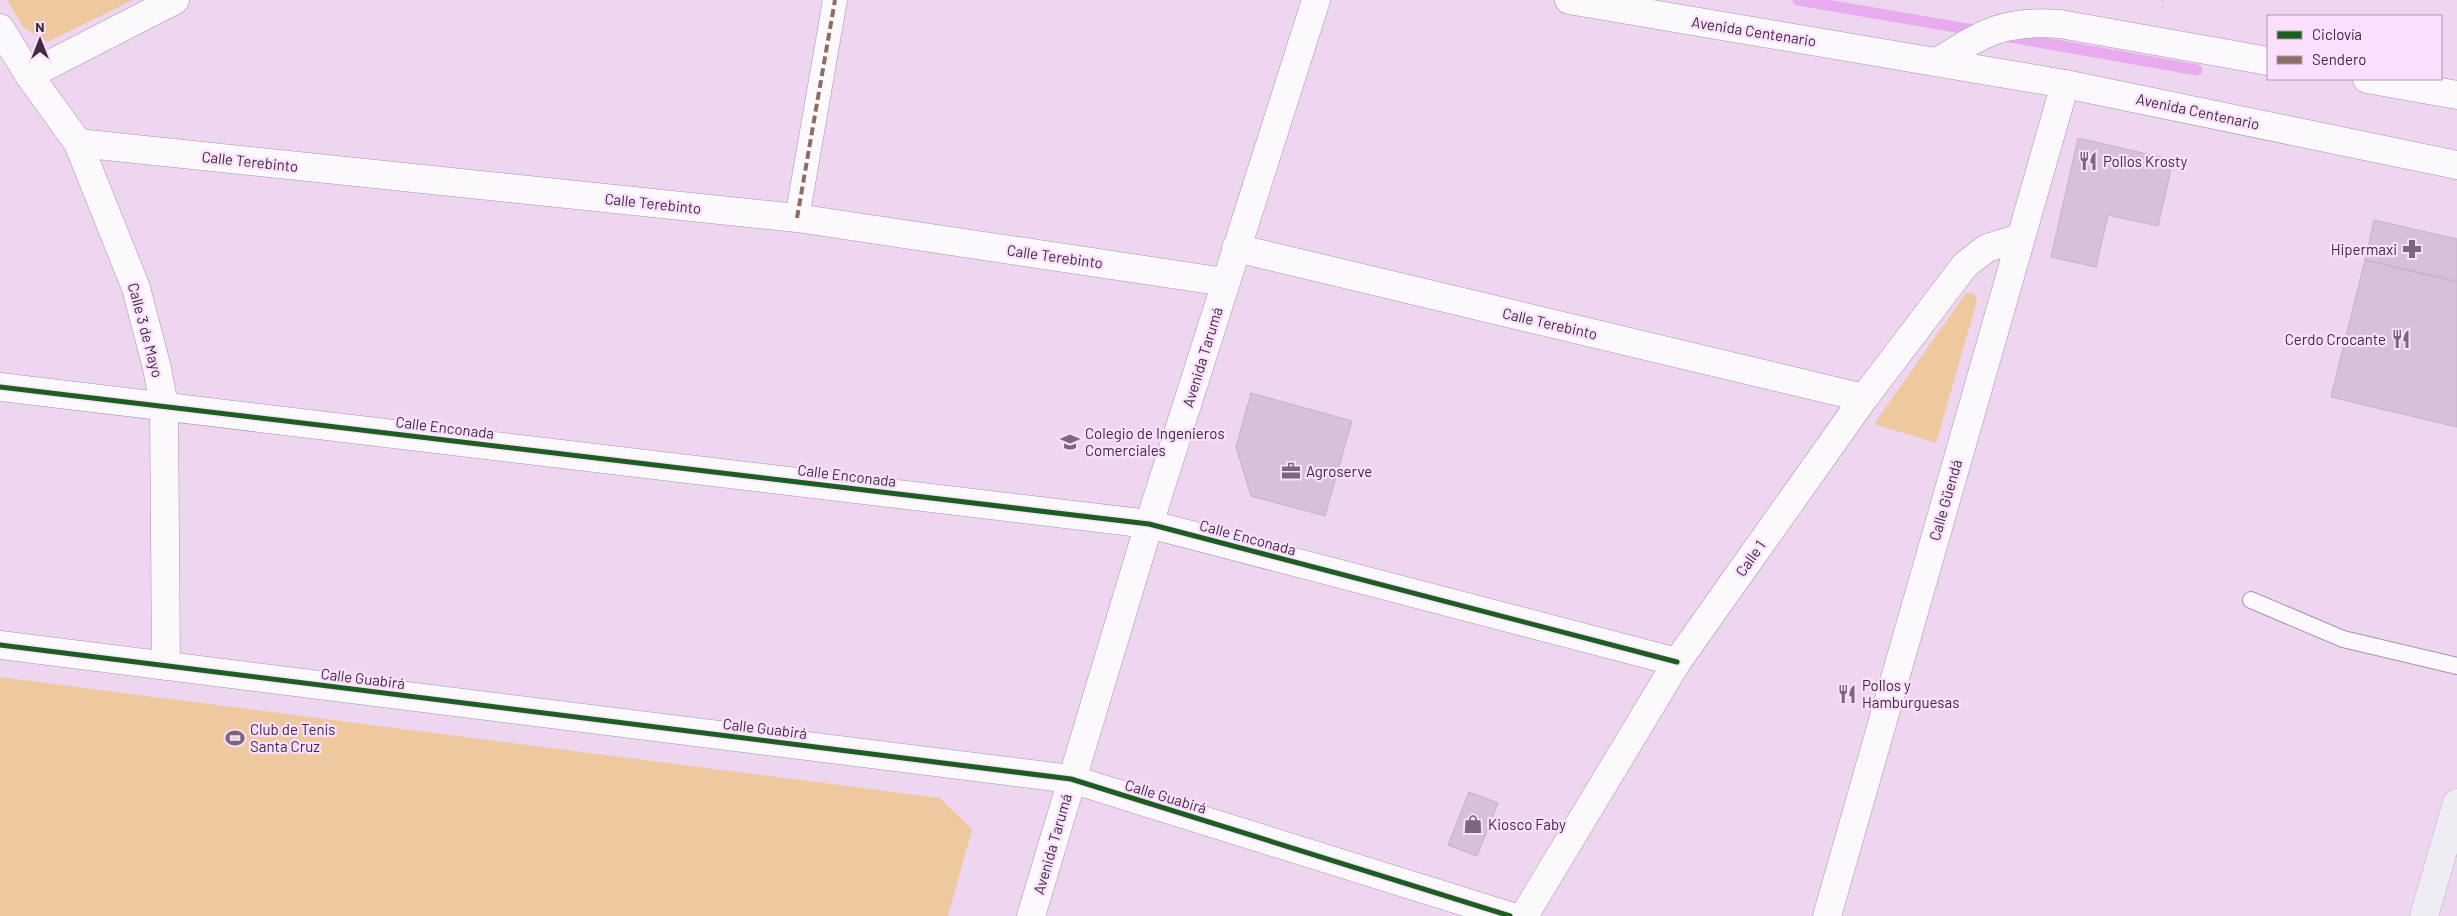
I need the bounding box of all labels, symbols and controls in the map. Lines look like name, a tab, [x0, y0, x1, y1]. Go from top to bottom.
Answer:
street label: Avenida Centenario	[1690, 12, 1818, 50]
north arrow	[15, 15, 65, 65]
legend	[2267, 15, 2442, 80]
text: N	[35, 18, 45, 35]
text: Ciclovía	[2312, 25, 2362, 43]
text: Sendero	[2312, 50, 2366, 68]
street label: Avenida Centenario	[2135, 89, 2261, 133]
street label: Calle Terebinto	[201, 147, 299, 175]
restaurant icon: Pollos Krosty	[2077, 150, 2099, 172]
place label: Pollos Krosty	[2103, 152, 2187, 170]
street label: Calle Terebinto	[604, 189, 702, 217]
pharmacy icon: Hipermaxi	[2401, 238, 2423, 260]
street label: Calle Terebinto	[1006, 240, 1104, 272]
place label: Hipermaxi	[2331, 240, 2397, 258]
street label: Calle 3 de Mayo	[125, 281, 167, 379]
street label: Calle Terebinto	[1501, 303, 1599, 343]
street label: Avenida Tarumá	[1178, 305, 1226, 409]
restaurant icon: Cerdo Crocante	[2390, 328, 2412, 350]
place label: Cerdo Crocante	[2285, 330, 2386, 348]
street label: Calle Enconada	[395, 412, 495, 442]
place label: Colegio de Ingenieros Comerciales	[1085, 424, 1225, 459]
school or university icon: Colegio de Ingenieros Comerciales	[1059, 431, 1081, 453]
street label: Calle Güendá	[1925, 457, 1965, 543]
street label: Calle Enconada	[797, 460, 897, 490]
office icon: Agroserve	[1280, 460, 1302, 482]
place label: Agroserve	[1306, 462, 1372, 480]
street label: Calle Enconada	[1198, 515, 1298, 559]
street label: Calle 1	[1731, 537, 1769, 579]
street label: Calle Guabirá	[320, 664, 406, 692]
place label: Pollos y Hamburguesas	[1862, 676, 1959, 711]
restaurant icon: Pollos y Hamburguesas	[1836, 683, 1858, 705]
street label: Calle Guabirá	[722, 714, 808, 742]
place label: Club de Tenis Santa Cruz	[250, 720, 336, 755]
sports icon: Club de Tenis Santa Cruz	[224, 727, 246, 749]
street label: Calle Guabirá	[1123, 775, 1209, 817]
street label: Avenida Tarumá	[1029, 792, 1075, 896]
shop icon: Kiosco Faby	[1462, 813, 1484, 835]
place label: Kiosco Faby	[1488, 815, 1566, 833]

